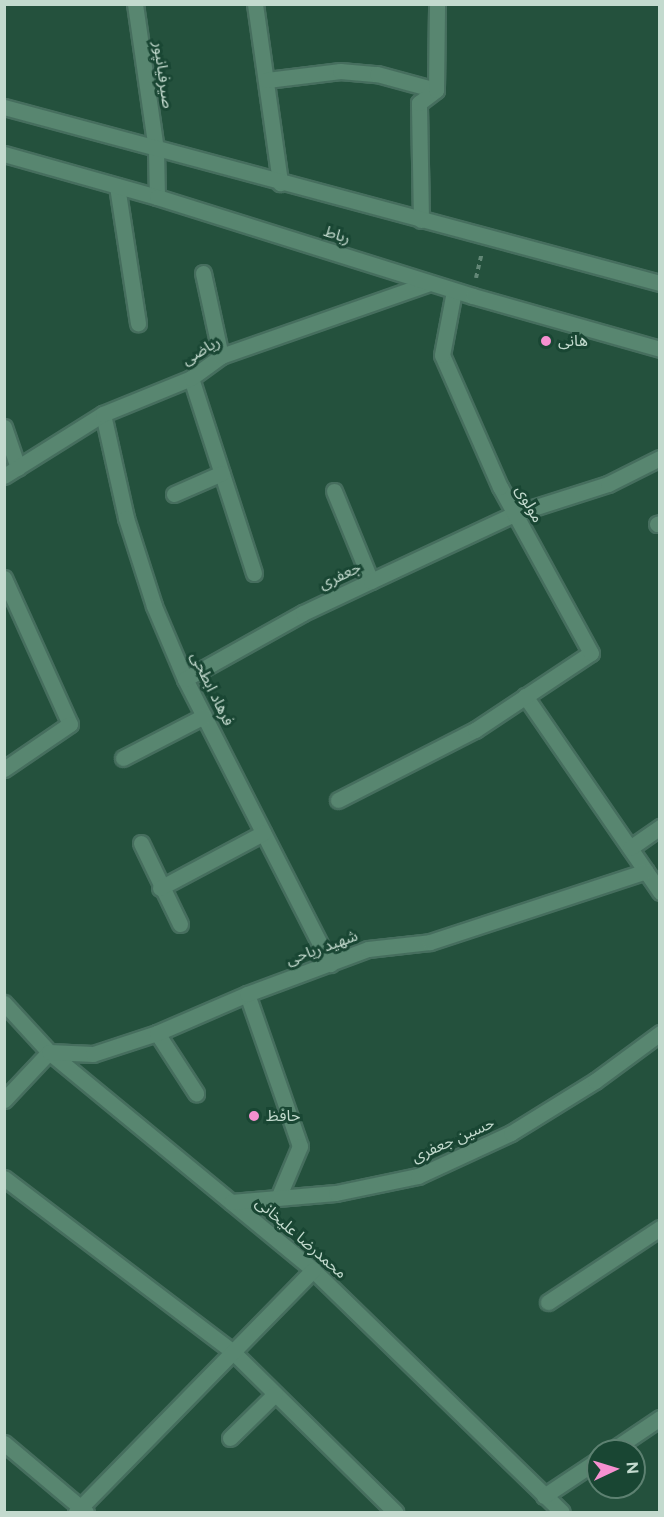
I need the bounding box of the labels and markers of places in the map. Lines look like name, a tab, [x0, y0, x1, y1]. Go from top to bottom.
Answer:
place label: هانی	[558, 331, 588, 351]
marker: هانی	[539, 334, 553, 348]
place label: حافظ	[266, 1106, 301, 1126]
marker: حافظ	[247, 1109, 261, 1123]

